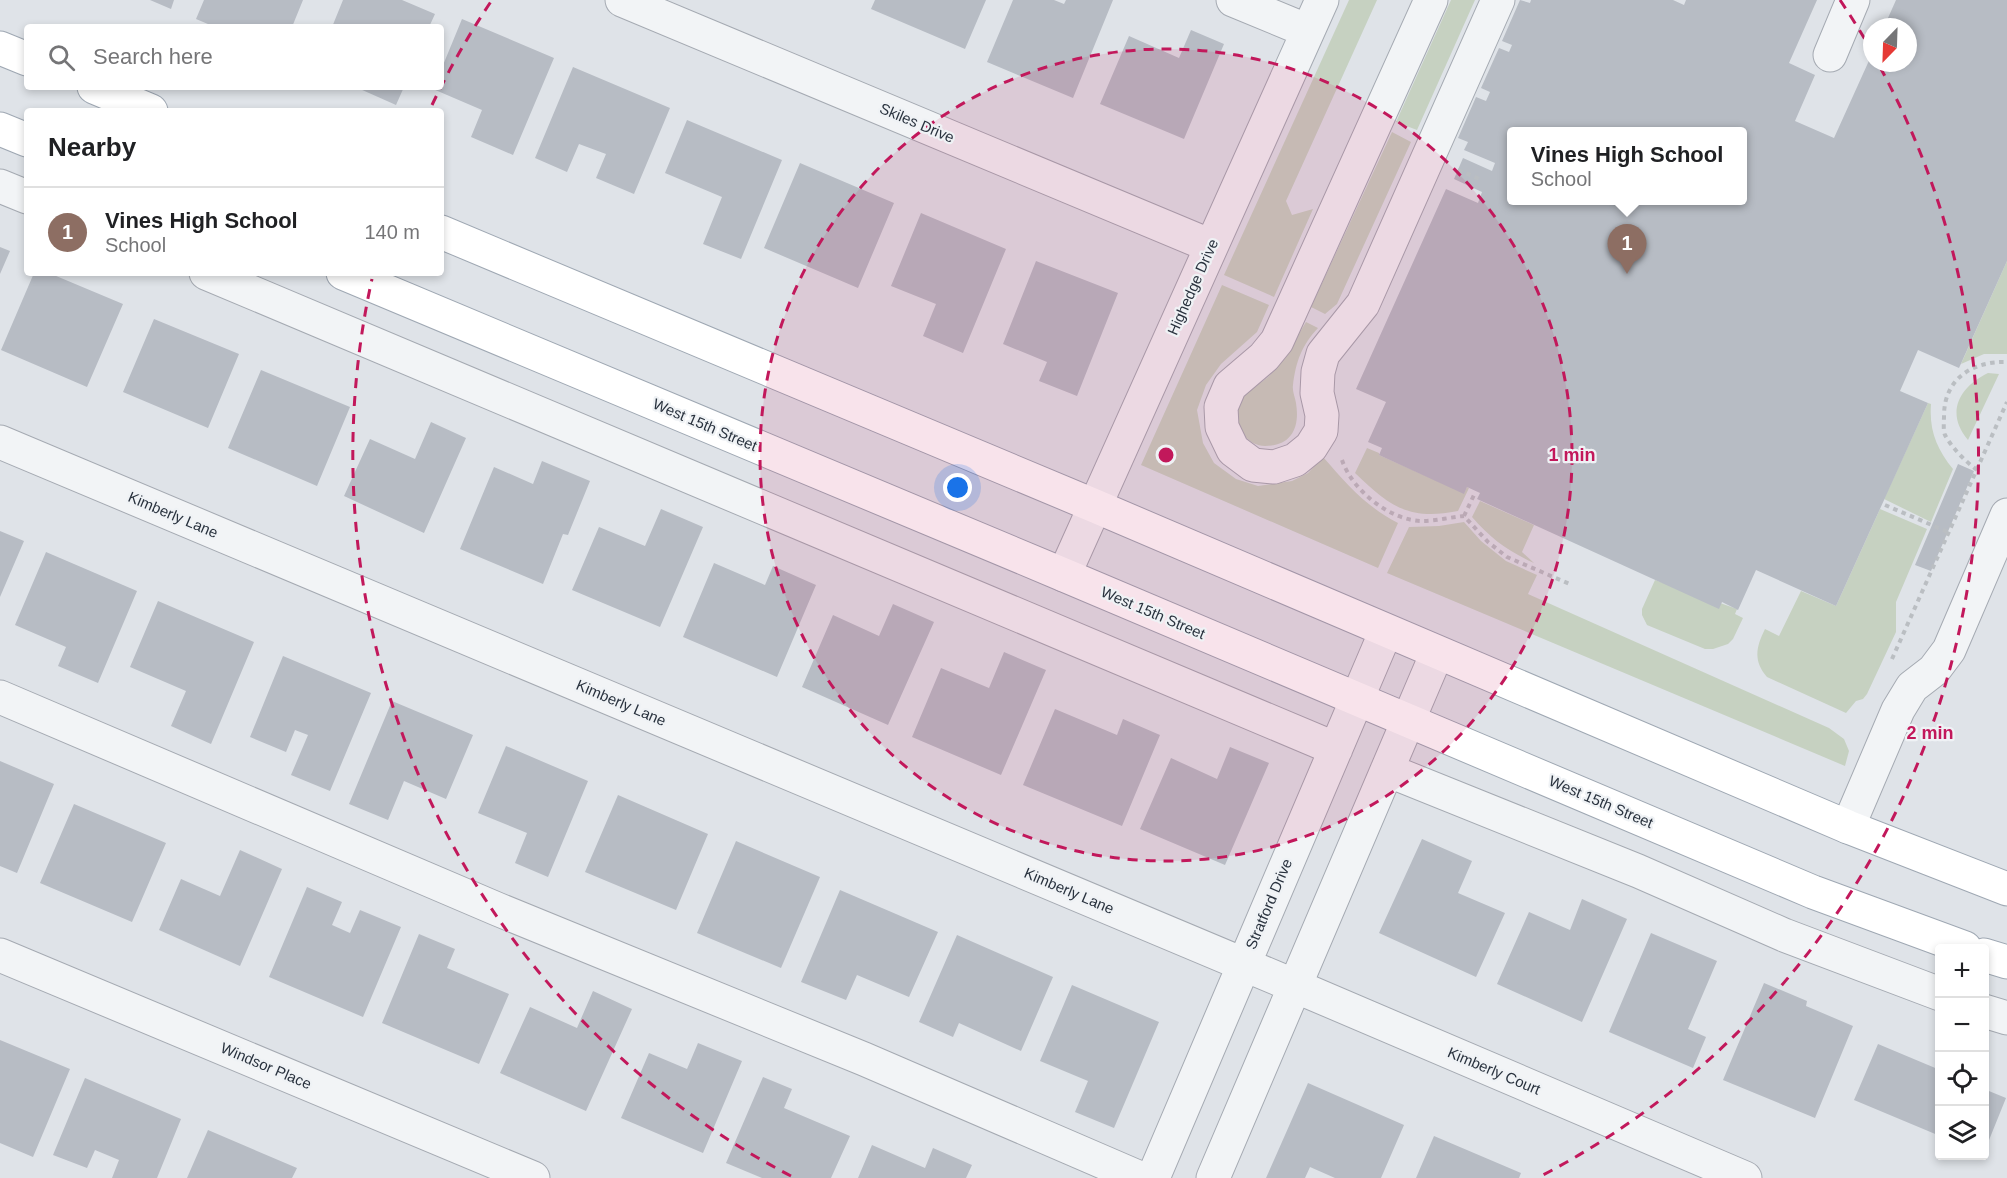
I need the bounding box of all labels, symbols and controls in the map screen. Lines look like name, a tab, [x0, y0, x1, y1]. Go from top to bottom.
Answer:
north arrow	[1863, 18, 1917, 72]
search box	[24, 24, 444, 90]
icon: search	[45, 41, 78, 74]
text: Search here	[93, 44, 213, 69]
street label: Skiles Drive	[877, 99, 957, 146]
popup	[1507, 127, 1747, 205]
text: Nearby	[48, 132, 136, 162]
text: Vines High School	[1531, 142, 1723, 167]
text: School	[1531, 168, 1592, 190]
text: Vines High School	[105, 208, 298, 233]
text: 1	[62, 221, 73, 243]
text: 140 m	[364, 221, 420, 243]
pin: 1	[1608, 224, 1646, 274]
text: School	[105, 234, 166, 256]
street label: Highedge Drive	[1164, 236, 1221, 337]
street label: West 15th Street	[651, 395, 761, 454]
centre of rings	[1156, 445, 1176, 465]
text: 1 min	[1548, 445, 1596, 465]
your location	[943, 473, 972, 502]
street label: Kimberly Lane	[126, 488, 221, 541]
street label: West 15th Street	[1099, 583, 1209, 642]
street label: Kimberly Lane	[574, 676, 669, 729]
text: 2 min	[1906, 723, 1954, 743]
street label: West 15th Street	[1547, 772, 1657, 831]
street label: Stratford Drive	[1242, 856, 1295, 952]
street label: Kimberly Lane	[1022, 864, 1117, 917]
map controls	[1935, 944, 1989, 1160]
button: +	[1935, 944, 1989, 998]
button: −	[1935, 998, 1989, 1052]
street label: Windsor Place	[218, 1039, 314, 1092]
street label: Kimberly Court	[1445, 1043, 1544, 1098]
button: locate	[1935, 1052, 1989, 1106]
button: layers	[1935, 1106, 1989, 1160]

